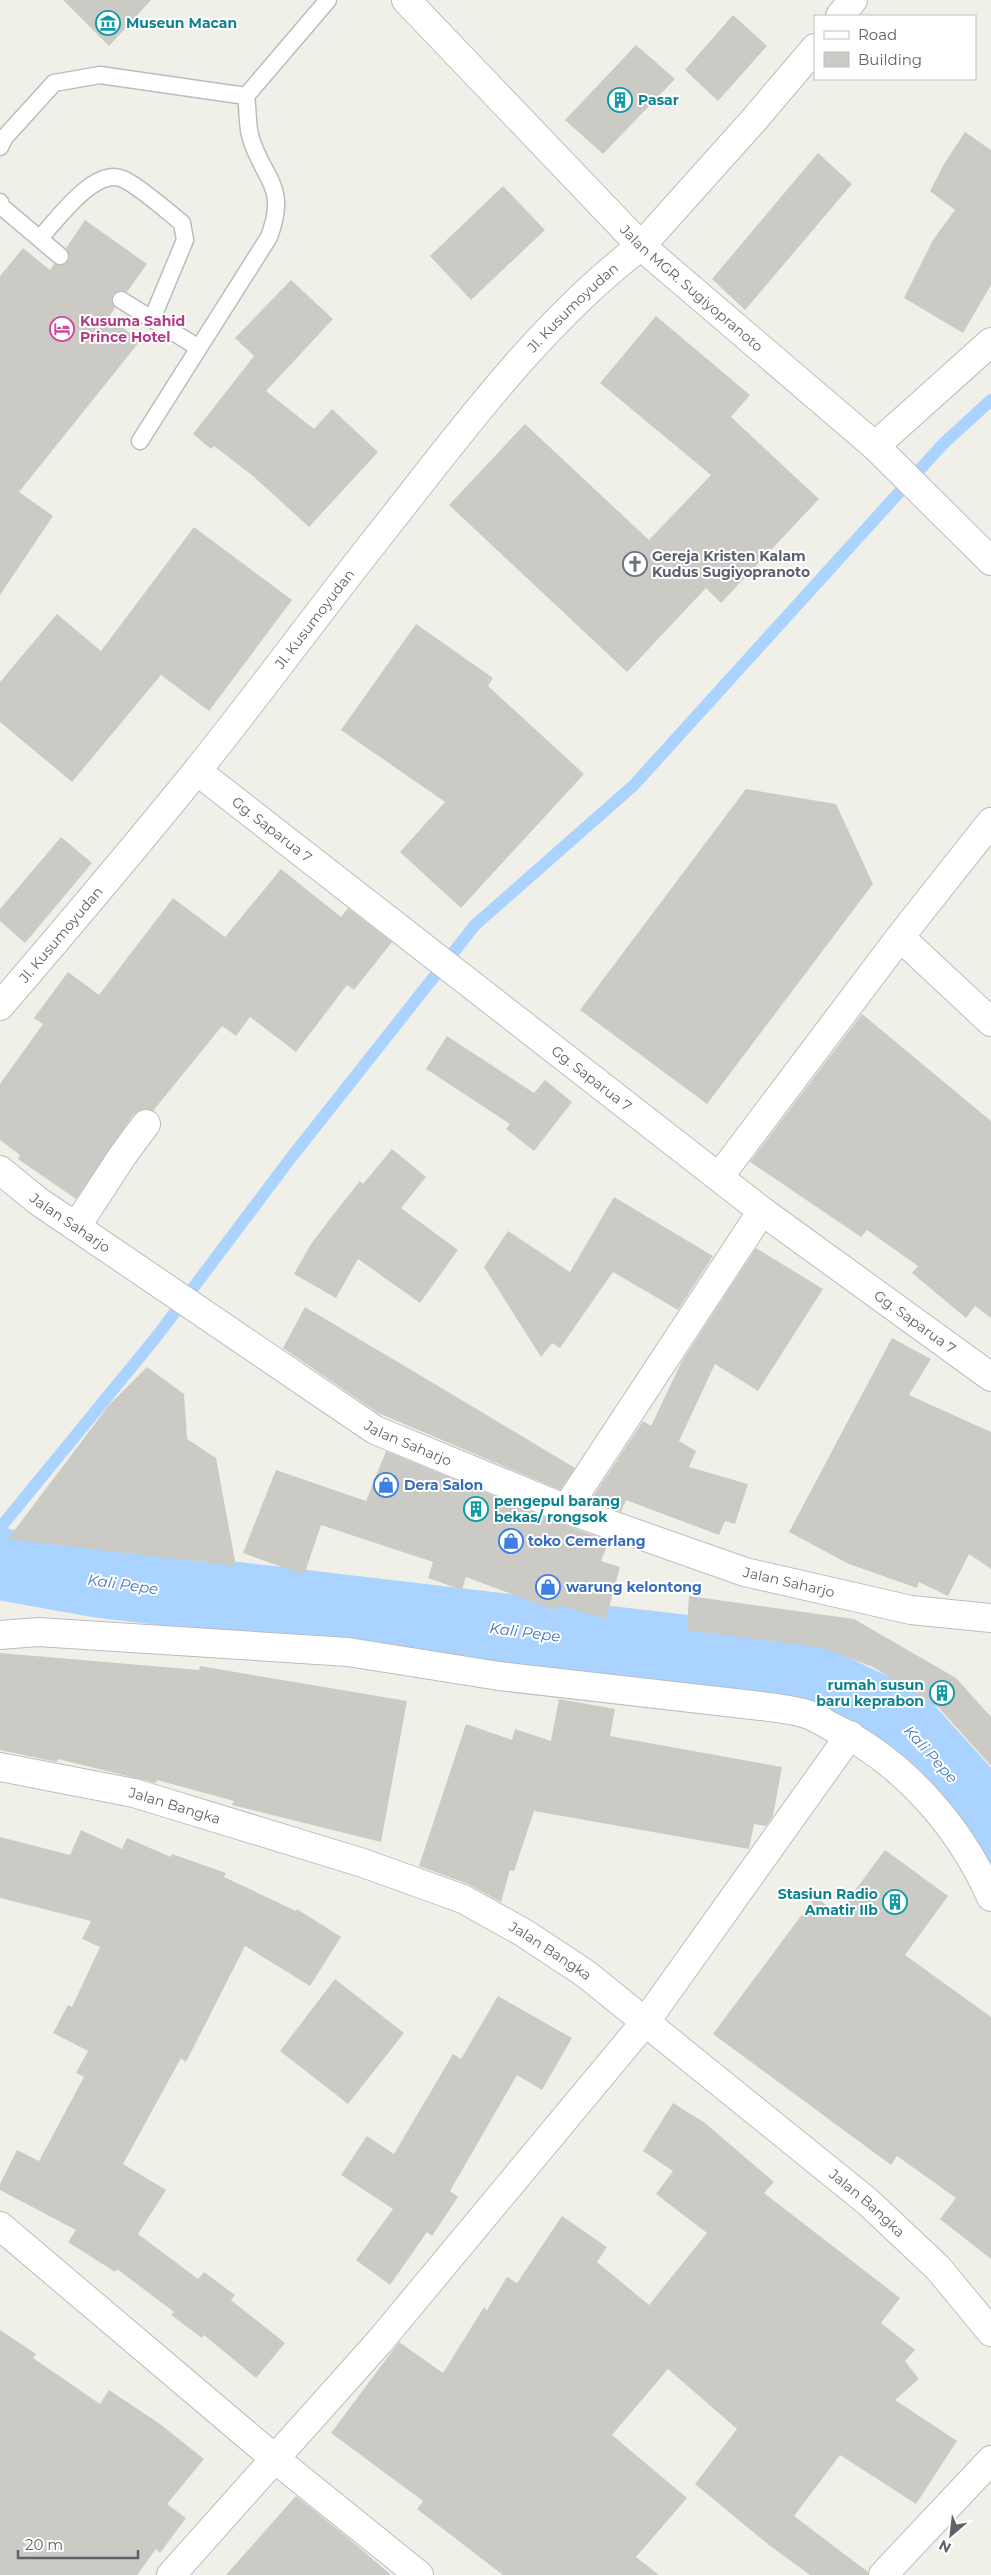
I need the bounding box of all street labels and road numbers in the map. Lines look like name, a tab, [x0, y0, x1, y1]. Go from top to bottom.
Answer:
street label: Jalan MGR. Sugiyopranoto	[616, 220, 767, 356]
street label: Jl. Kusumoyudan	[523, 259, 622, 357]
street label: Jl. Kusumoyudan	[270, 565, 358, 673]
street label: Gg. Saparua 7	[228, 792, 316, 866]
street label: Jl. Kusumoyudan	[14, 883, 107, 987]
street label: Gg. Saparua 7	[548, 1041, 635, 1115]
street label: Jalan Saharjo	[26, 1189, 114, 1257]
street label: Gg. Saparua 7	[870, 1286, 959, 1358]
street label: Jalan Saharjo	[360, 1416, 455, 1470]
street label: Jalan Saharjo	[740, 1563, 837, 1601]
street label: Jalan Bangka	[126, 1783, 223, 1828]
street label: Jalan Bangka	[505, 1917, 596, 1984]
street label: Jalan Bangka	[825, 2165, 909, 2241]

